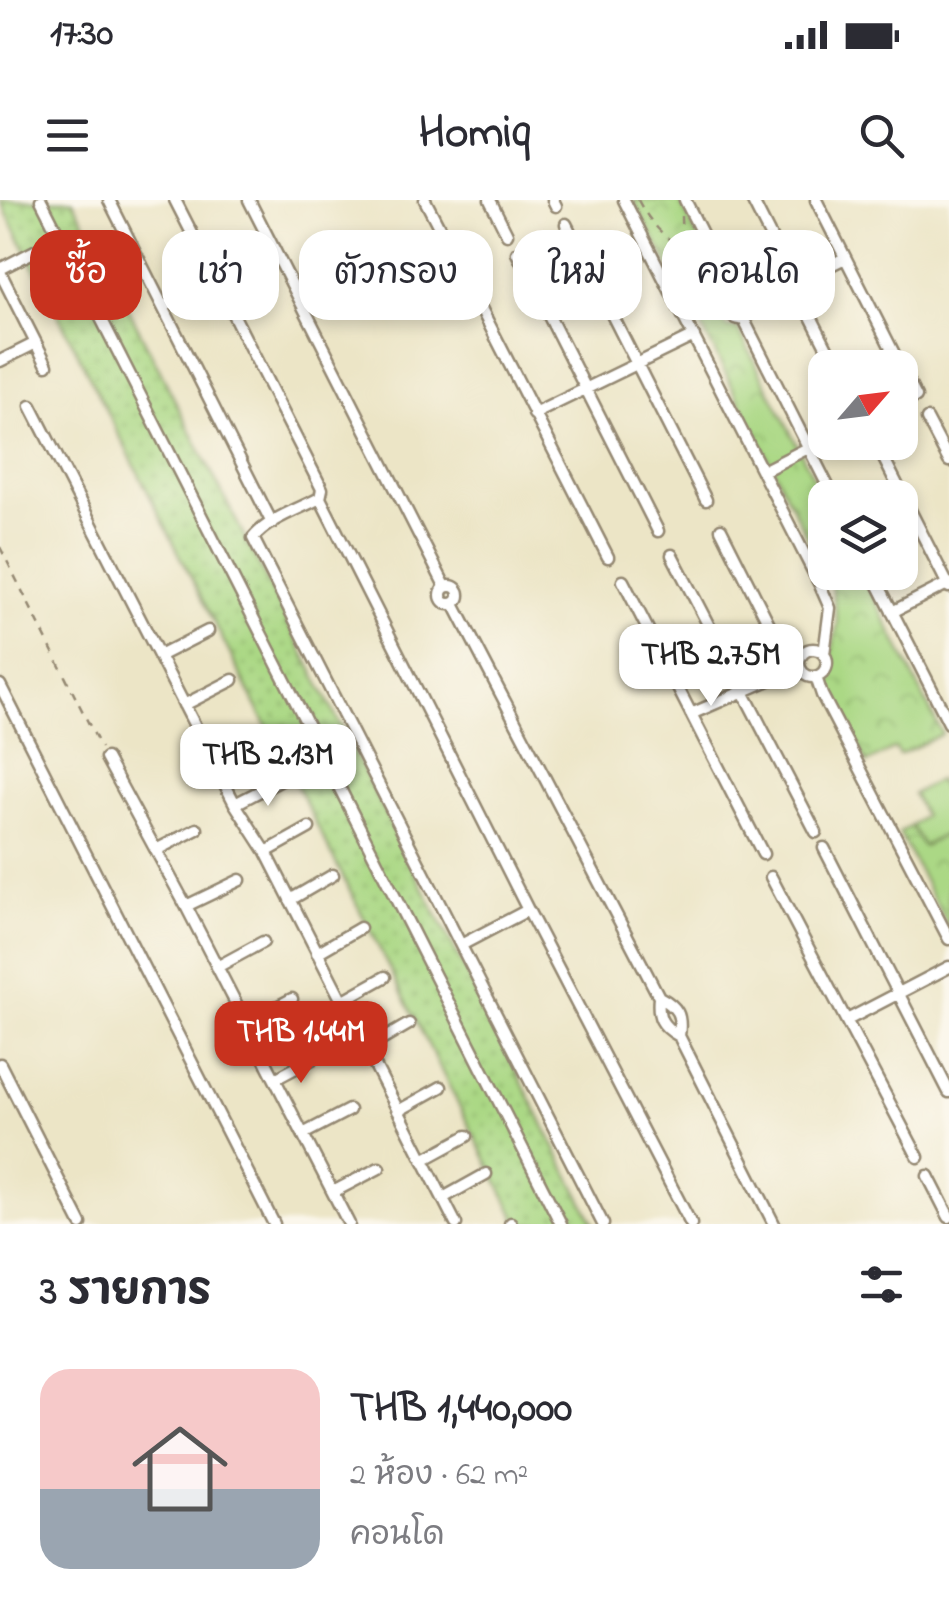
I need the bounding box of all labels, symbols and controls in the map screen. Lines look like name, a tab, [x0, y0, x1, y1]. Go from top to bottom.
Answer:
text: 17:30	[50, 7, 113, 63]
text: Homiq	[419, 102, 530, 168]
icon: menu	[40, 108, 95, 163]
icon: search	[854, 108, 909, 163]
chip: ซื้อ	[30, 230, 142, 320]
chip: เช่า	[162, 230, 279, 320]
chip: ตัวกรอง	[299, 230, 493, 320]
chip: ใหม่	[513, 230, 642, 320]
chip: คอนโด	[662, 230, 835, 320]
north arrow	[808, 350, 918, 460]
map controls	[808, 350, 918, 590]
button: layers	[808, 480, 918, 590]
pin: THB 2.75M	[597, 624, 825, 709]
text: THB 2.75M	[641, 633, 781, 680]
pin: THB 2.13M	[154, 724, 382, 809]
text: THB 2.13M	[202, 733, 334, 780]
pin: THB 1.44M	[187, 1001, 415, 1086]
text: THB 1.44M	[237, 1010, 365, 1057]
icon: filters	[854, 1257, 909, 1312]
text: 3 รายการ	[40, 1262, 211, 1323]
text: THB 1,440,000	[350, 1379, 572, 1440]
icon: home	[120, 1409, 240, 1529]
text: 2 ห้อง · 62 m²	[350, 1453, 528, 1500]
text: คอนโด	[350, 1513, 444, 1560]

